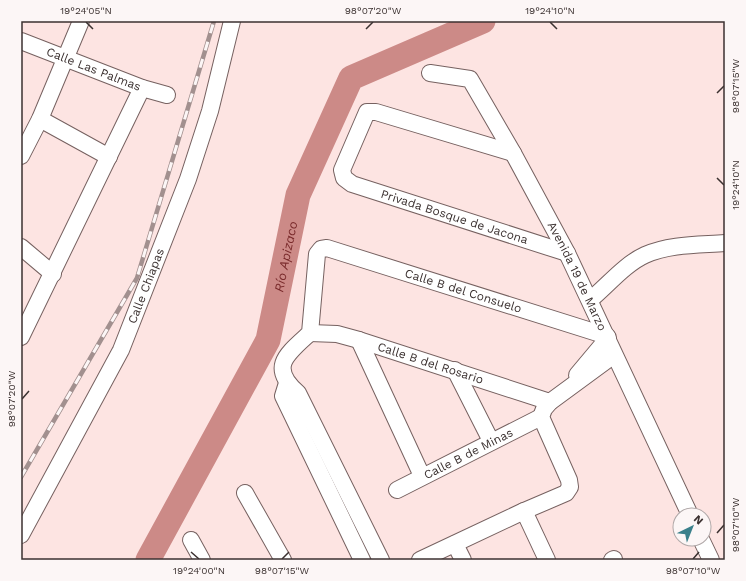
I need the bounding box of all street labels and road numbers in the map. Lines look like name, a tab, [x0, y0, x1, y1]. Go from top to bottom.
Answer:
street label: Calle Las Palmas	[44, 45, 143, 94]
street label: Privada Bosque de Jacona	[379, 187, 530, 247]
street label: Avenida 19 de Marzo	[544, 219, 609, 333]
street label: Calle Chiapas	[125, 246, 167, 326]
street label: Calle B del Consuelo	[403, 266, 523, 316]
street label: Calle B del Rosario	[376, 339, 485, 387]
street label: Calle B de Minas	[422, 425, 515, 482]

